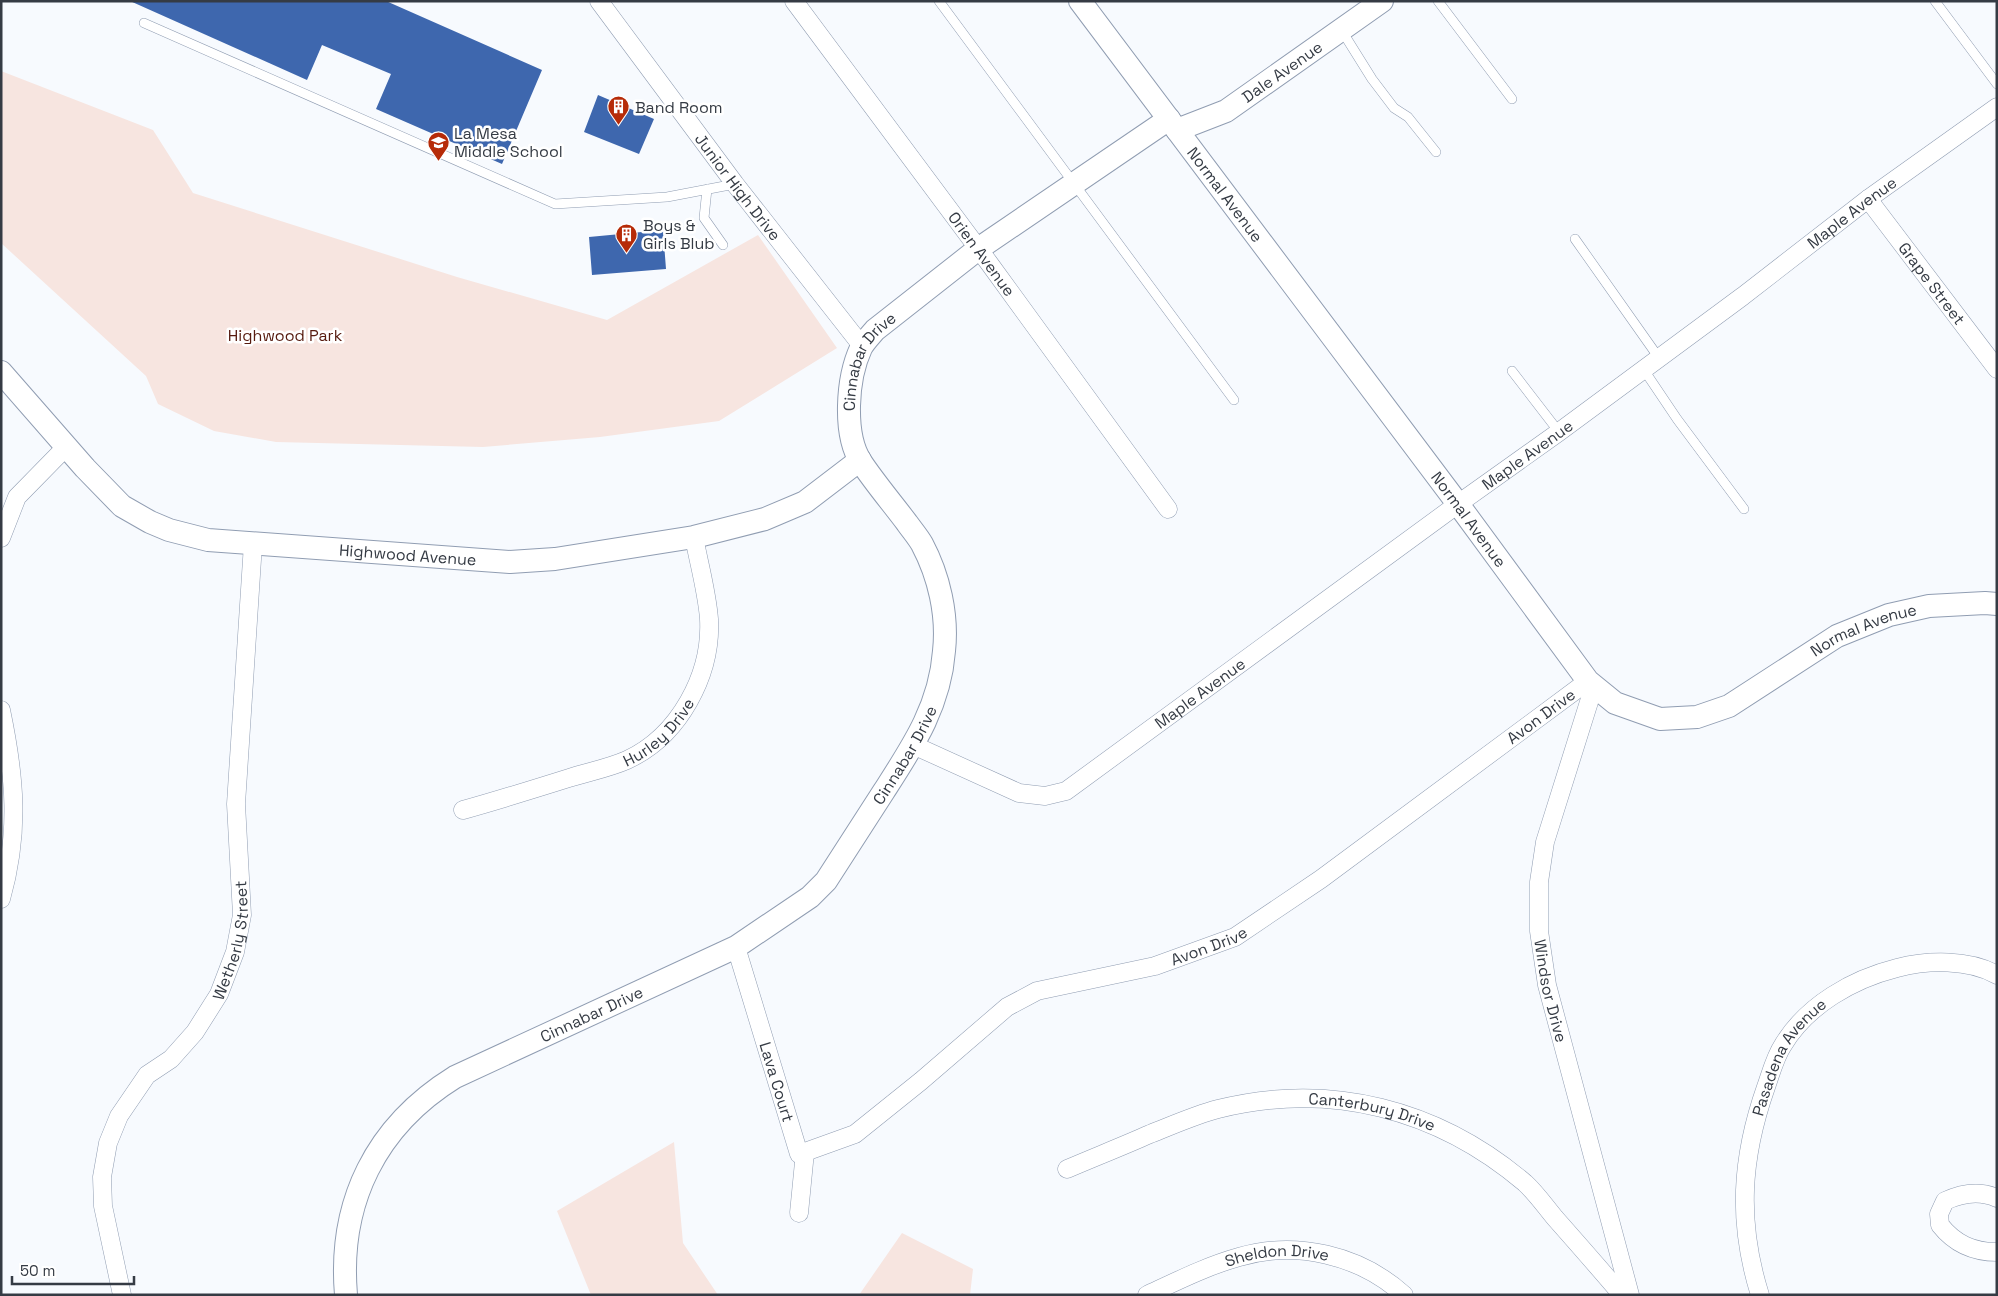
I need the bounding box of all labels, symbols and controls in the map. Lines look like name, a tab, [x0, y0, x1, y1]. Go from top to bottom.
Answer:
street label: Dale Avenue	[1238, 36, 1326, 107]
building icon: Band Room	[607, 95, 631, 126]
place label: Band Room	[635, 97, 723, 118]
place label: La Mesa Middle School	[454, 123, 563, 162]
street label: Junior High Drive	[690, 129, 786, 245]
school or university icon: La Mesa Middle School	[426, 130, 450, 161]
street label: Normal Avenue	[1183, 143, 1268, 246]
street label: Maple Avenue	[1803, 172, 1901, 253]
street label: Orien Avenue	[944, 207, 1020, 300]
place label: Boys & Girls Blub	[643, 215, 715, 254]
building icon: Boys & Girls Blub	[615, 222, 639, 253]
street label: Grape Street	[1894, 238, 1970, 329]
street label: Cinnabar Drive	[838, 307, 900, 411]
park label: Highwood Park	[228, 325, 343, 346]
street label: Maple Avenue	[1477, 415, 1577, 494]
street label: Normal Avenue	[1427, 467, 1511, 571]
street label: Highwood Avenue	[338, 539, 477, 570]
street label: Normal Avenue	[1806, 599, 1919, 661]
street label: Maple Avenue	[1150, 653, 1249, 733]
street label: Avon Drive	[1502, 684, 1579, 748]
street label: Hurley Drive	[619, 694, 699, 771]
street label: Cinnabar Drive	[868, 702, 941, 808]
street label: Wetherly Street	[207, 880, 253, 1003]
street label: Avon Drive	[1168, 921, 1251, 970]
street label: Windsor Drive	[1530, 938, 1572, 1045]
street label: Cinnabar Drive	[537, 981, 646, 1047]
street label: Pasadena Avenue	[1747, 993, 1830, 1118]
street label: Lava Court	[755, 1039, 799, 1124]
street label: Canterbury Drive	[1308, 1088, 1439, 1136]
street label: Sheldon Drive	[1222, 1240, 1331, 1271]
scale bar	[12, 1254, 135, 1286]
text: 50 m	[20, 1261, 55, 1280]

